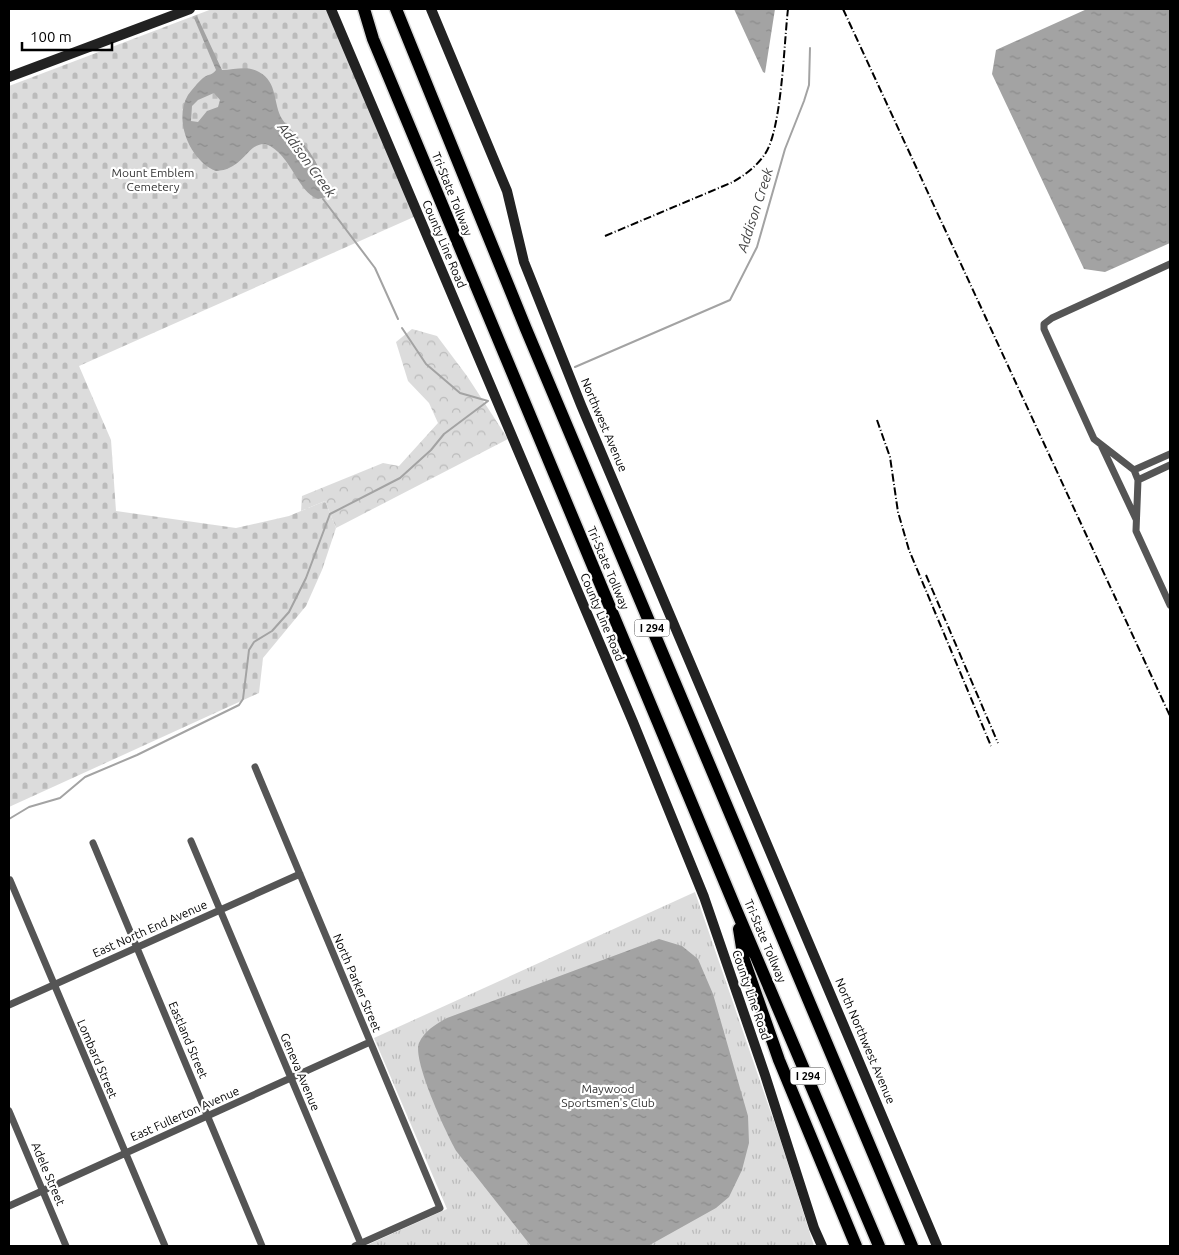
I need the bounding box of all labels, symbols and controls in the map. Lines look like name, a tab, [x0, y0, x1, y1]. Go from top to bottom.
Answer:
scale bar	[22, 20, 112, 52]
text: 100 m	[30, 28, 72, 45]
water label: Addison Creek	[274, 119, 340, 201]
street label: Tri-State Tollway	[430, 150, 475, 238]
water label: Addison Creek	[733, 165, 776, 255]
park label: Mount Emblem Cemetery	[112, 166, 194, 193]
street label: County Line Road	[420, 198, 469, 290]
street label: Northwest Avenue	[579, 376, 630, 474]
street label: Tri-State Tollway	[585, 524, 632, 612]
street label: County Line Road	[578, 571, 627, 663]
road number: I 294	[634, 620, 670, 636]
street label: East North End Avenue	[91, 897, 209, 960]
street label: Tri-State Tollway	[742, 897, 789, 985]
street label: North Parker Street	[331, 932, 384, 1034]
street label: County Line Road	[730, 948, 773, 1042]
street label: North Northwest Avenue	[833, 976, 898, 1106]
street label: Eastland Street	[166, 999, 211, 1080]
street label: Lombard Street	[75, 1017, 120, 1100]
street label: Geneva Avenue	[278, 1031, 323, 1113]
road number: I 294	[790, 1068, 826, 1084]
park label: Maywood Sportsmen's Club	[561, 1082, 655, 1109]
street label: East Fullerton Avenue	[128, 1084, 241, 1143]
street label: Adele Street	[29, 1140, 68, 1208]

